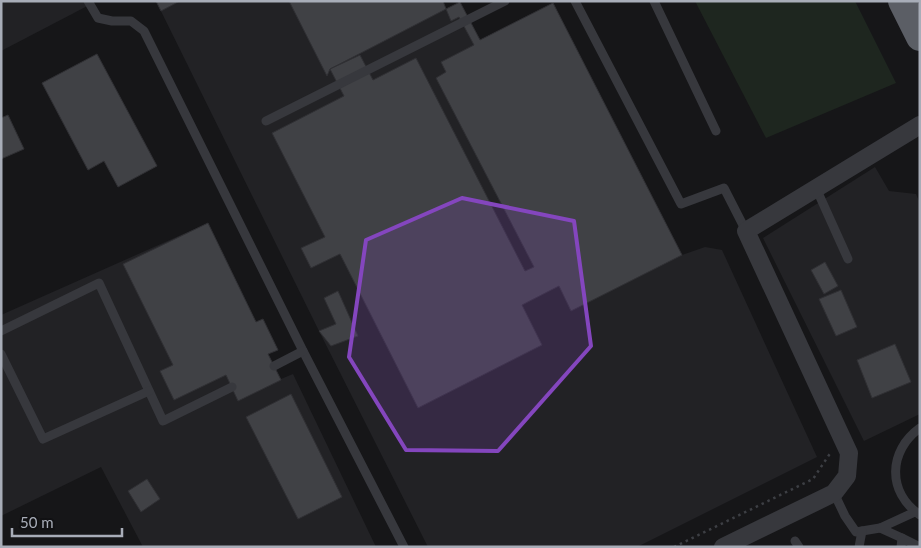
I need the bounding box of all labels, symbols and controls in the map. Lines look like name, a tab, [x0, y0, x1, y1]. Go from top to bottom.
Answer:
scale bar	[12, 506, 122, 538]
text: 50 m	[20, 513, 54, 531]

